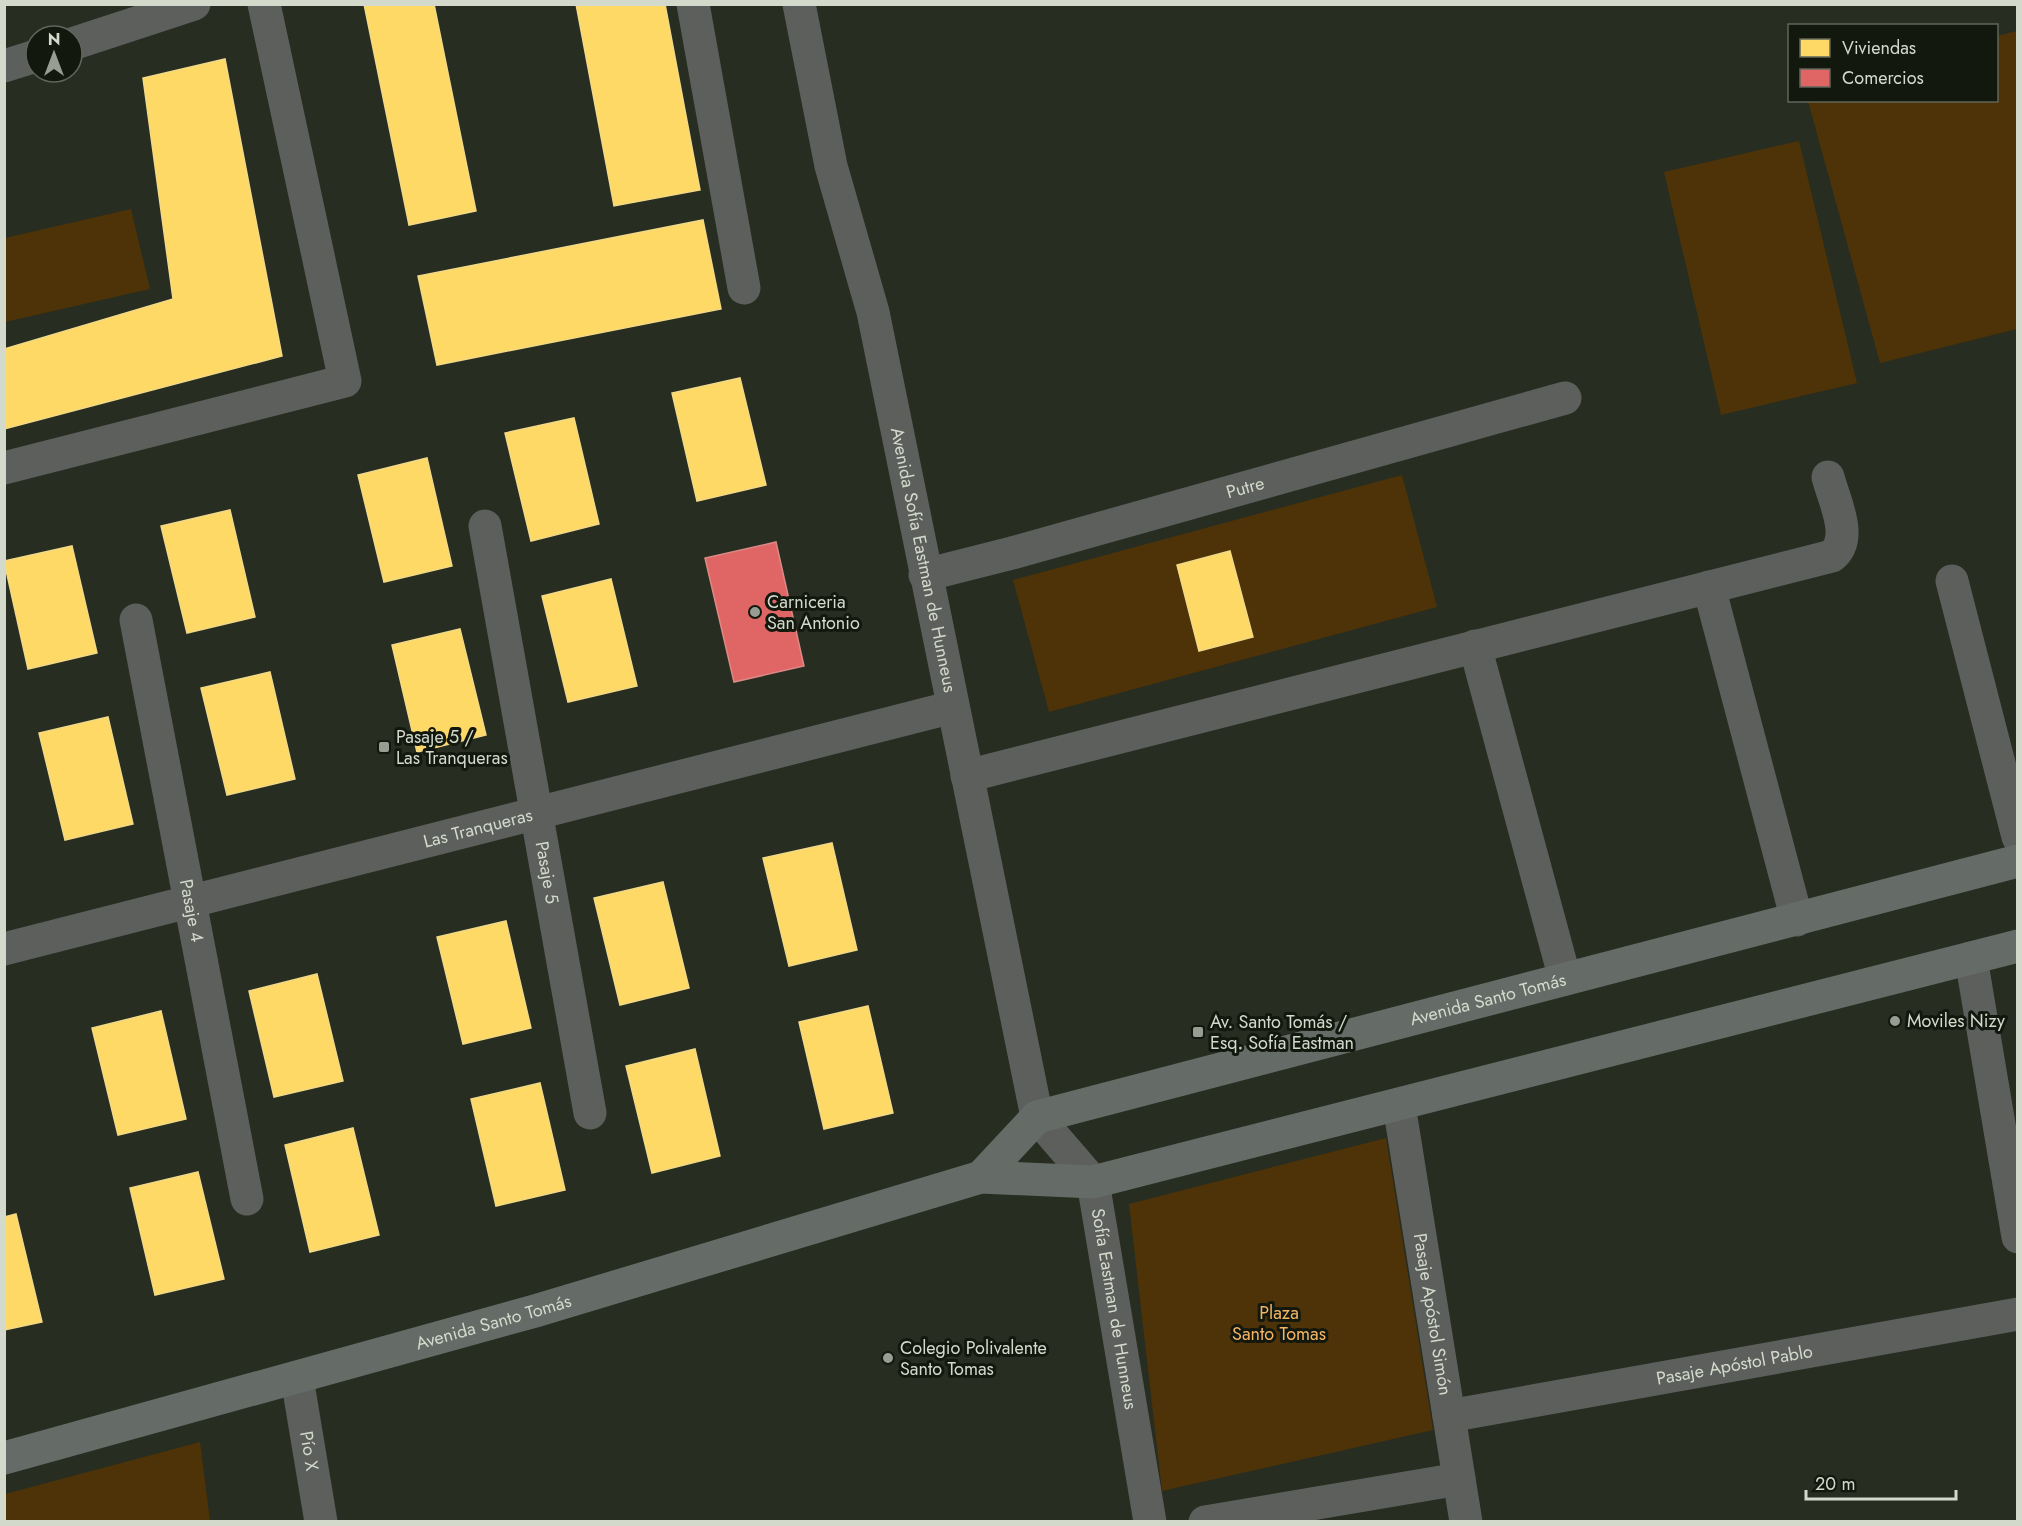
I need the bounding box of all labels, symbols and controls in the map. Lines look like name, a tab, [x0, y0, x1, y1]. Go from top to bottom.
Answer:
north arrow	[24, 24, 84, 84]
legend	[1788, 24, 1998, 102]
text: N	[48, 28, 60, 51]
text: Viviendas	[1842, 35, 1916, 61]
text: Comercios	[1842, 65, 1924, 91]
street label: Avenida Sofía Eastman de Hunneus	[884, 425, 963, 695]
street label: Putre	[1223, 470, 1267, 505]
place label: Carniceria San Antonio	[767, 589, 860, 636]
marker: Carniceria San Antonio	[748, 605, 762, 619]
place label: Pasaje 5 / Las Tranqueras	[396, 724, 508, 771]
marker: Pasaje 5 / Las Tranqueras	[377, 740, 391, 754]
street label: Las Tranqueras	[420, 802, 535, 855]
street label: Pasaje 5	[529, 839, 565, 906]
street label: Pasaje 4	[173, 877, 210, 944]
street label: Avenida Santo Tomás	[1407, 967, 1569, 1032]
place label: Moviles Nizy	[1907, 1008, 2005, 1034]
place label: Av. Santo Tomás / Esq. Sofía Eastman	[1210, 1009, 1354, 1056]
marker: Moviles Nizy	[1888, 1014, 1902, 1028]
marker: Av. Santo Tomás / Esq. Sofía Eastman	[1191, 1025, 1205, 1039]
street label: Sofía Eastman de Hunneus	[1085, 1206, 1144, 1411]
street label: Pasaje Apóstol Simón	[1407, 1231, 1458, 1397]
street label: Avenida Santo Tomás	[413, 1288, 574, 1356]
park label: Plaza Santo Tomas	[1232, 1300, 1326, 1347]
place label: Colegio Polivalente Santo Tomas	[900, 1335, 1047, 1382]
street label: Pasaje Apóstol Pablo	[1654, 1338, 1815, 1392]
marker: Colegio Polivalente Santo Tomas	[881, 1351, 895, 1365]
street label: Pío X	[293, 1429, 325, 1473]
scale bar	[1806, 1463, 1956, 1501]
text: 20 m	[1815, 1471, 1855, 1497]

